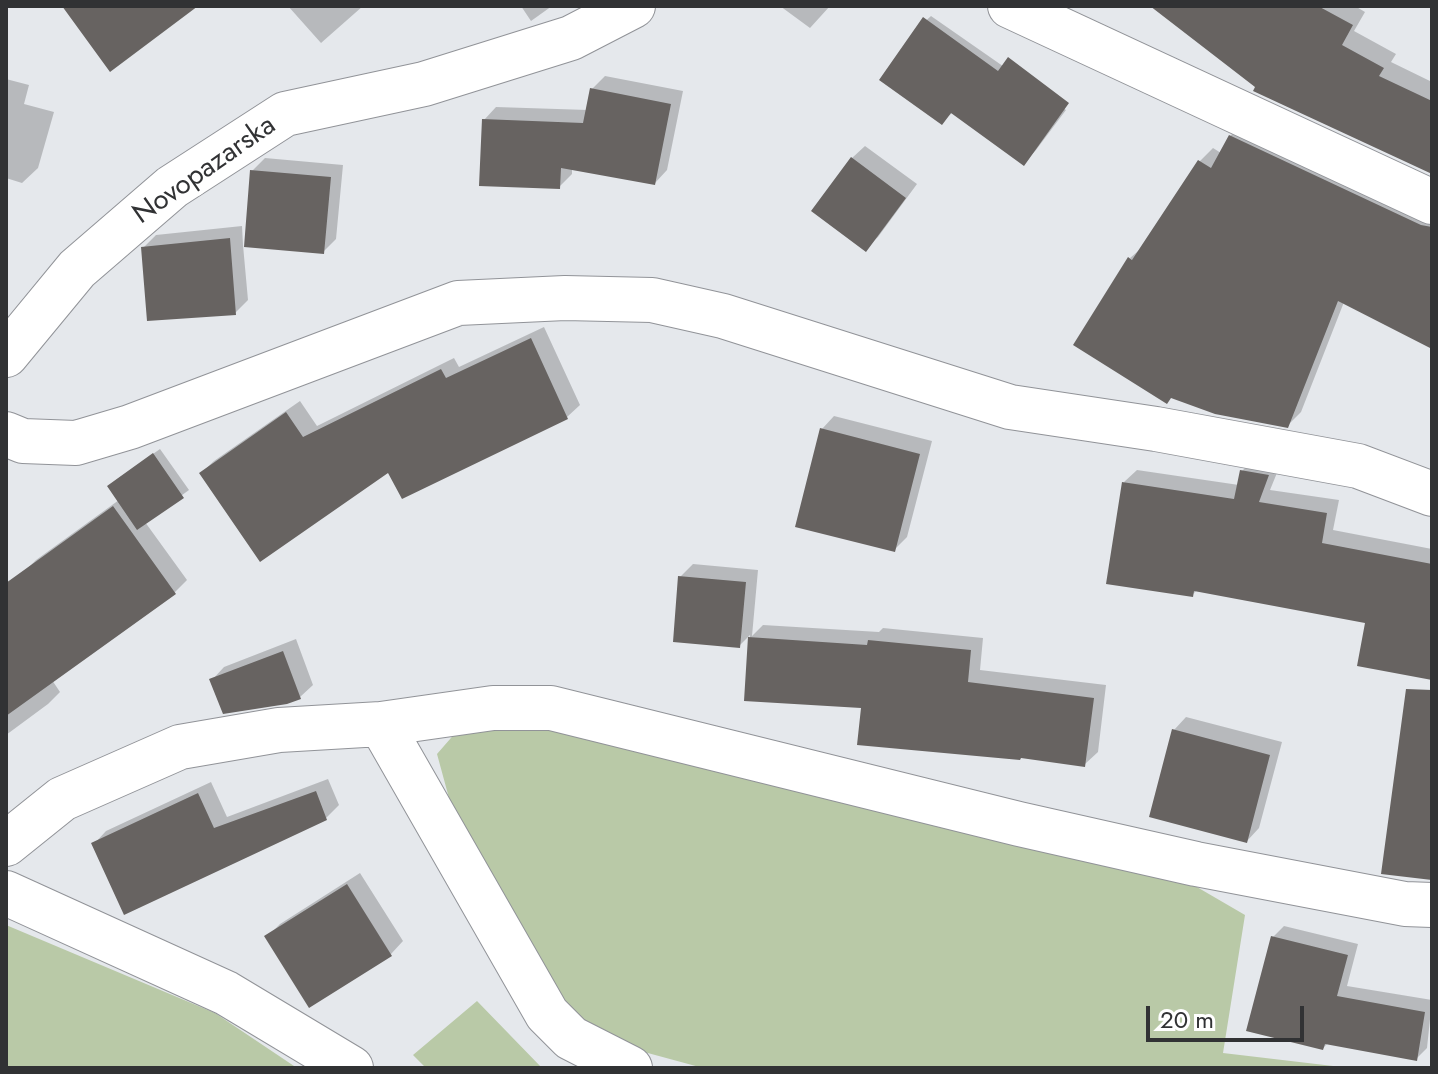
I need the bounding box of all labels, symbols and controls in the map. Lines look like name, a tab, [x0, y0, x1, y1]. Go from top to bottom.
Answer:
street label: Novopazarska	[127, 110, 283, 232]
scale bar	[1150, 990, 1308, 1040]
text: 20 m	[1160, 1002, 1214, 1037]

